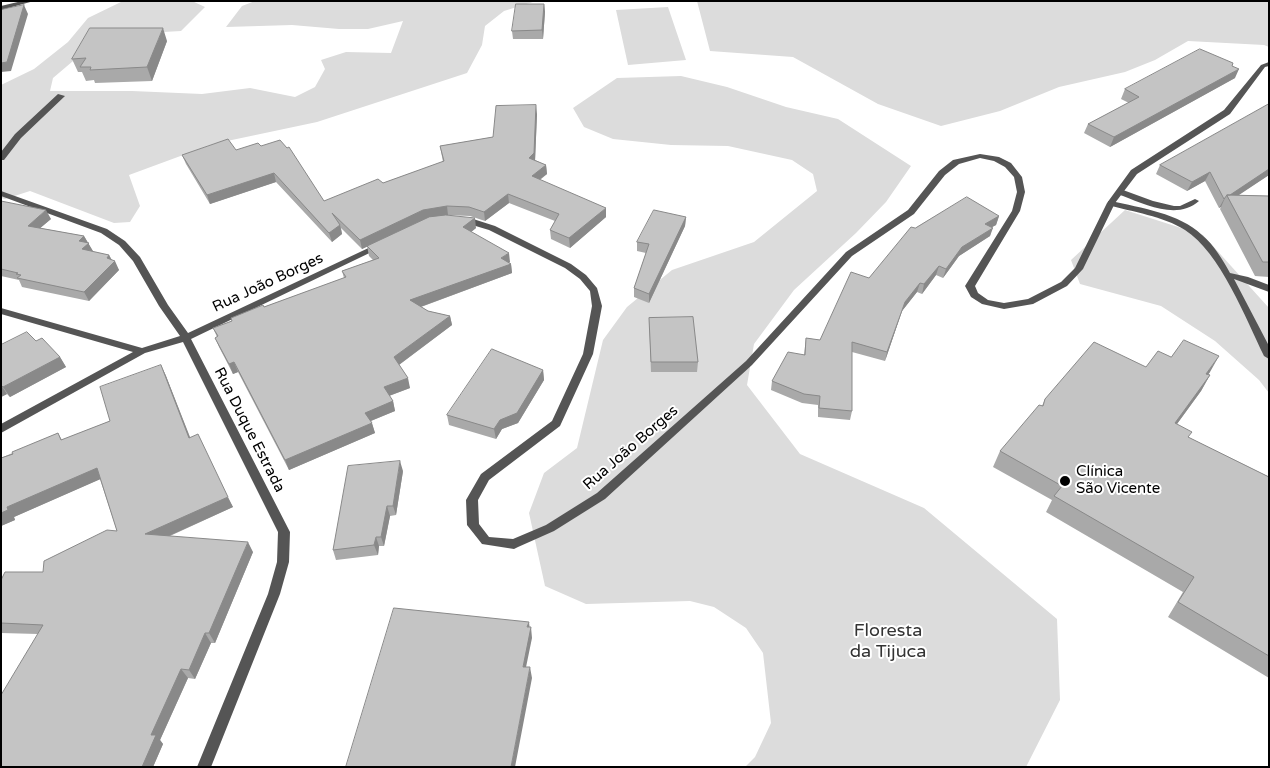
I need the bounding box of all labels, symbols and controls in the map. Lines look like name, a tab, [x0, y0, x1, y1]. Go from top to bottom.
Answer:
street label: Rua João Borges	[210, 250, 326, 316]
street label: Rua Duque Estrada	[210, 365, 288, 495]
street label: Rua João Borges	[580, 402, 682, 494]
place label: Clínica São Vicente	[1076, 463, 1160, 498]
marker: Clínica São Vicente	[1058, 474, 1072, 488]
park label: Floresta da Tijuca	[850, 620, 926, 662]

